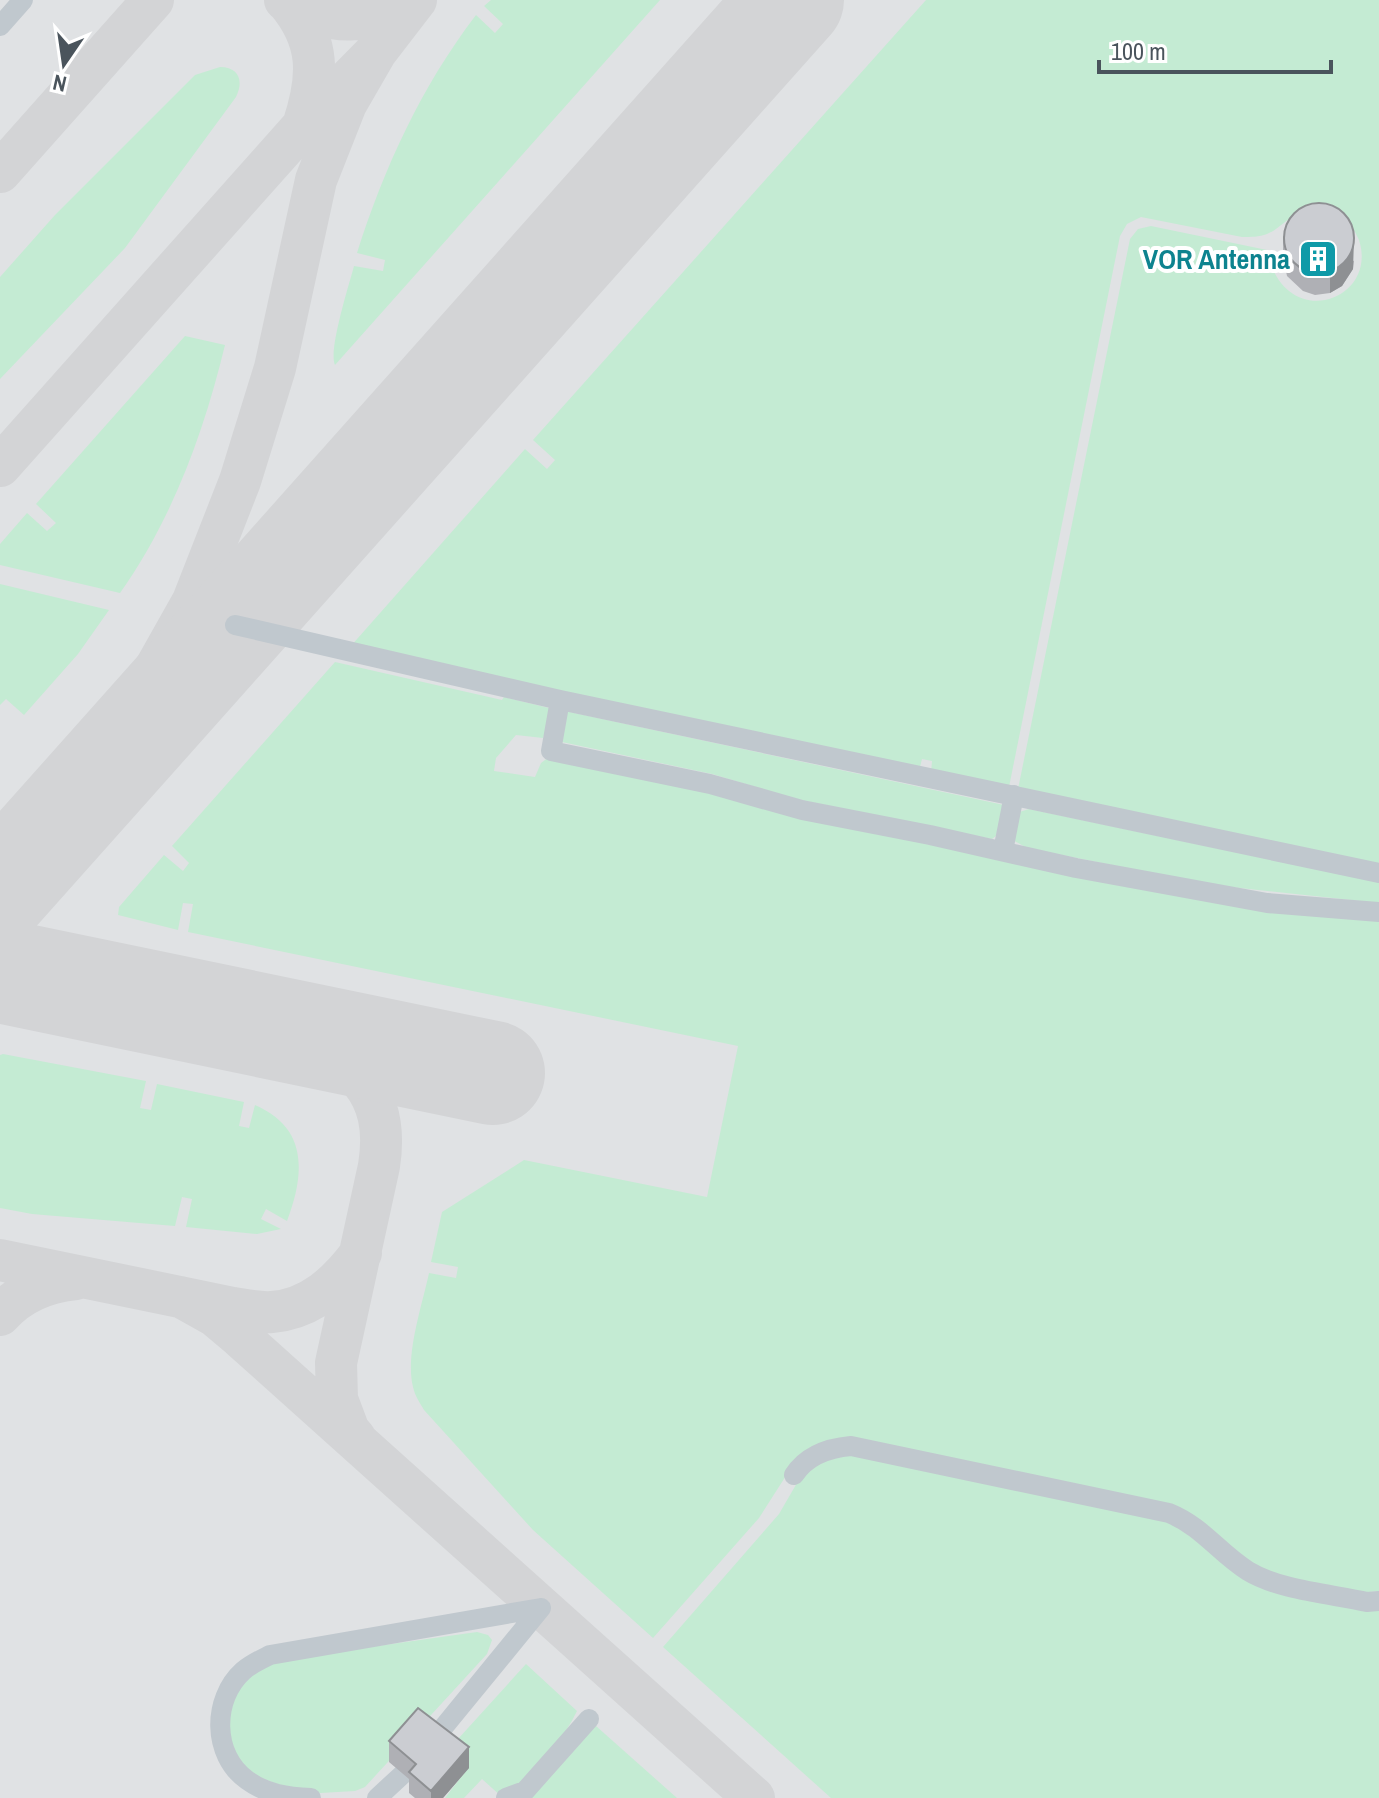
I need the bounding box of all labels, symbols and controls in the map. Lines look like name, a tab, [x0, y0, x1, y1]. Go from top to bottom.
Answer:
north arrow	[24, 24, 104, 104]
scale bar	[1099, 24, 1331, 74]
text: 100 m	[1111, 35, 1166, 67]
text: N	[50, 67, 69, 100]
building icon: VOR Antenna	[1297, 238, 1339, 280]
place label: VOR Antenna	[1143, 240, 1290, 278]

